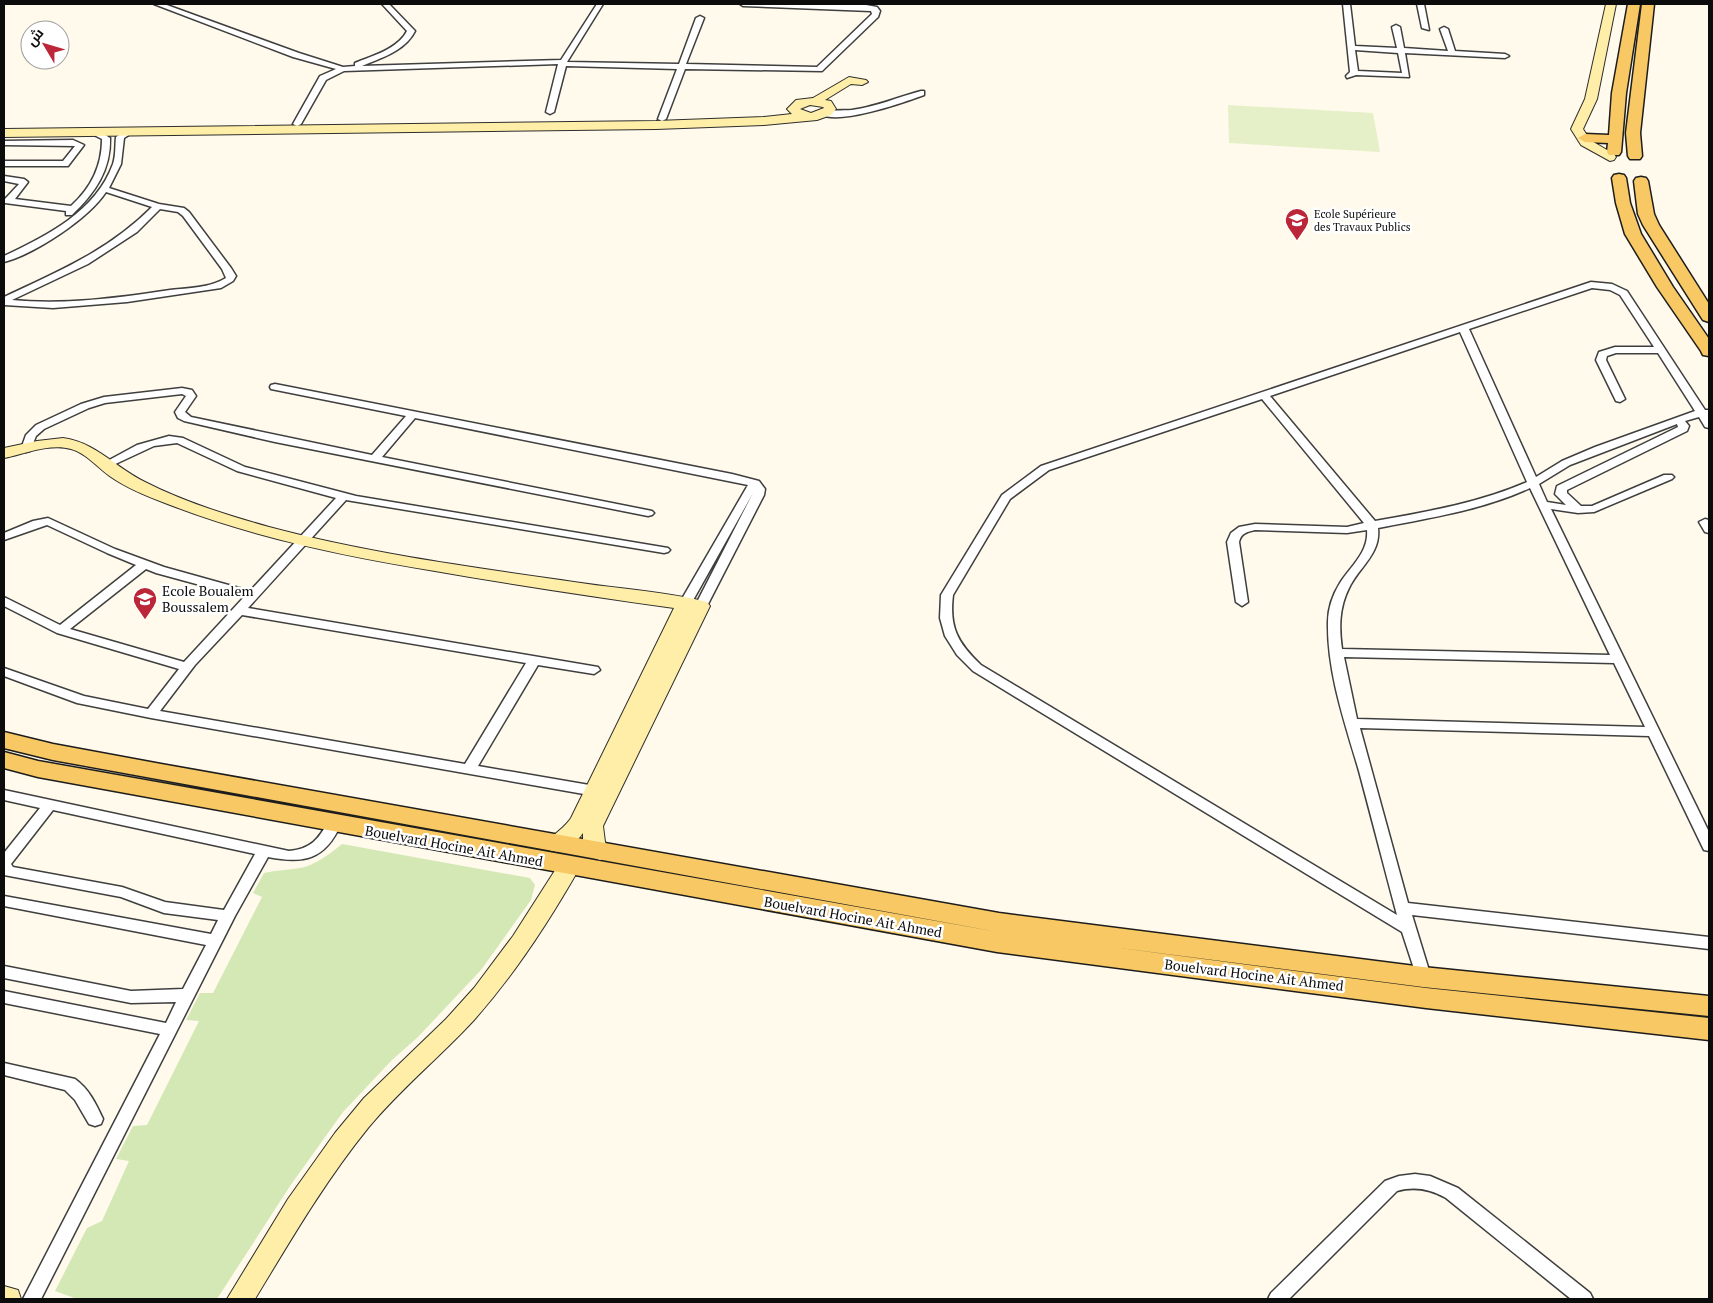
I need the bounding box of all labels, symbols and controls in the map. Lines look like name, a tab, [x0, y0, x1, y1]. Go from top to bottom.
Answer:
north arrow	[20, 20, 70, 70]
text: ش	[21, 24, 47, 50]
school or university icon: Ecole Supérieure des Travaux Publics	[1284, 207, 1310, 241]
place label: Ecole Supérieure des Travaux Publics	[1314, 207, 1411, 234]
place label: Ecole Boualem Boussalem	[162, 581, 254, 616]
school or university icon: Ecole Boualem Boussalem	[132, 586, 158, 620]
street label: Bouelvard Hocine Ait Ahmed	[364, 820, 545, 871]
street label: Bouelvard Hocine Ait Ahmed	[763, 891, 944, 942]
street label: Bouelvard Hocine Ait Ahmed	[1163, 954, 1345, 995]

